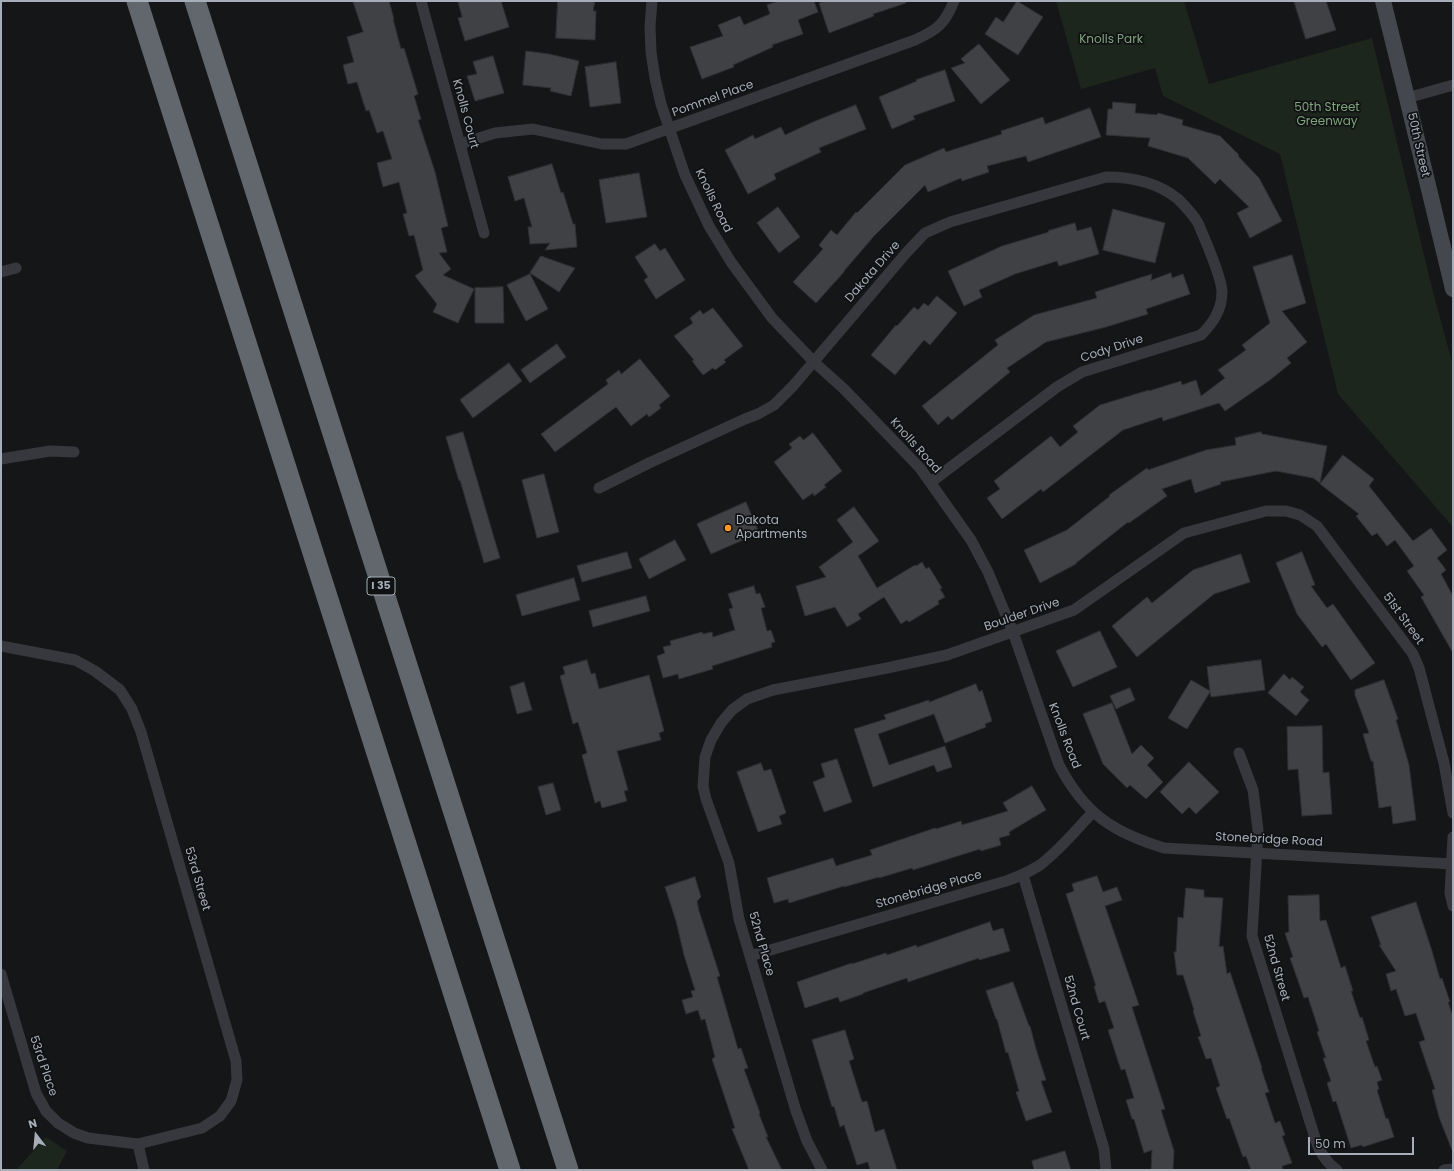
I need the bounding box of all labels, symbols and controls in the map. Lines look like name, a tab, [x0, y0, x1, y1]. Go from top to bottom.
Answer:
park label: Knolls Park	[1079, 33, 1143, 47]
street label: Knolls Court	[449, 78, 481, 150]
street label: Pommel Place	[670, 78, 756, 120]
park label: 50th Street Greenway	[1294, 101, 1360, 129]
street label: 50th Street	[1404, 111, 1432, 179]
street label: Knolls Road	[691, 167, 735, 235]
street label: Dakota Drive	[843, 239, 903, 305]
street label: Cody Drive	[1079, 332, 1145, 366]
street label: Knolls Road	[887, 415, 943, 477]
place label: Dakota Apartments	[736, 514, 807, 542]
marker: Dakota Apartments	[723, 523, 733, 533]
road number: I 35	[367, 577, 395, 595]
street label: 51st Street	[1379, 590, 1427, 648]
street label: Boulder Drive	[982, 595, 1062, 635]
street label: Knolls Road	[1045, 701, 1083, 771]
street label: Stonebridge Road	[1215, 830, 1323, 850]
street label: 53rd Street	[181, 846, 213, 912]
street label: Stonebridge Place	[874, 868, 984, 912]
street label: 52nd Place	[745, 910, 777, 978]
street label: 52nd Street	[1260, 933, 1292, 1003]
street label: 52nd Court	[1060, 974, 1092, 1042]
street label: 53rd Place	[26, 1034, 60, 1098]
north arrow	[16, 1115, 56, 1155]
text: N	[27, 1115, 39, 1132]
scale bar	[1310, 1129, 1416, 1155]
text: 50 m	[1315, 1135, 1346, 1152]

